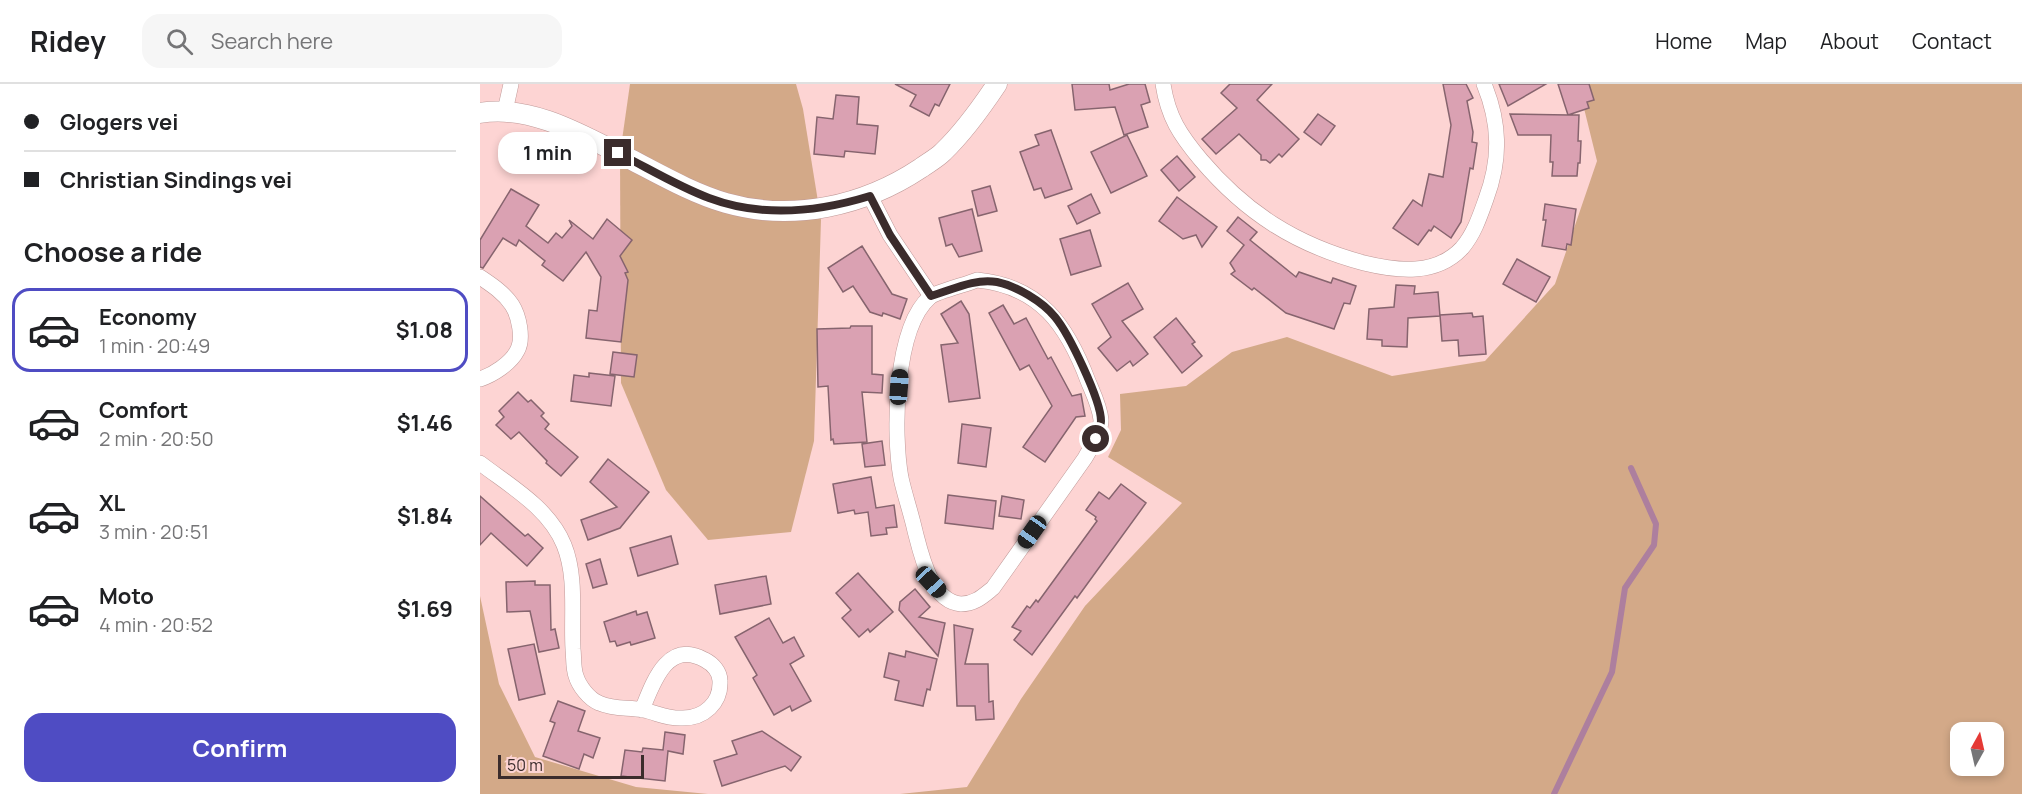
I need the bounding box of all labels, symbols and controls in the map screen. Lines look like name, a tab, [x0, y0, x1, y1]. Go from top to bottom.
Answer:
search box	[142, 14, 562, 68]
text: Ridey	[30, 22, 106, 60]
icon: search	[163, 25, 196, 58]
text: Search here	[211, 26, 333, 56]
text: Home	[1655, 27, 1712, 55]
text: Map	[1745, 27, 1787, 55]
text: About	[1820, 27, 1879, 55]
text: Contact	[1912, 27, 1992, 55]
text: Glogers vei	[60, 107, 178, 137]
callout: 1 min	[498, 132, 597, 174]
text: 1 min	[523, 139, 572, 166]
route end	[604, 139, 631, 166]
text: Christian Sindings vei	[60, 165, 292, 195]
text: Choose a ride	[24, 233, 202, 270]
text: Economy	[99, 302, 197, 332]
icon: car	[27, 303, 81, 357]
text: $1.08	[396, 315, 453, 345]
text: 1 min · 20:49	[99, 332, 210, 359]
car	[889, 368, 909, 406]
text: Comfort	[99, 395, 188, 425]
icon: car	[27, 396, 81, 450]
text: $1.46	[397, 408, 453, 438]
text: 2 min · 20:50	[99, 425, 214, 452]
route start	[1082, 425, 1109, 452]
text: XL	[99, 488, 125, 518]
icon: car	[27, 489, 81, 543]
text: $1.84	[397, 501, 453, 531]
car	[1014, 512, 1050, 552]
text: 3 min · 20:51	[99, 518, 209, 545]
car	[912, 563, 950, 601]
text: Moto	[99, 581, 154, 611]
icon: car	[27, 582, 81, 636]
text: $1.69	[397, 594, 453, 624]
text: 4 min · 20:52	[99, 611, 213, 638]
button: Confirm	[24, 713, 456, 782]
north arrow	[1950, 722, 2004, 776]
map controls	[1950, 722, 2004, 776]
scale bar	[498, 752, 644, 780]
text: 50 m	[507, 754, 543, 776]

